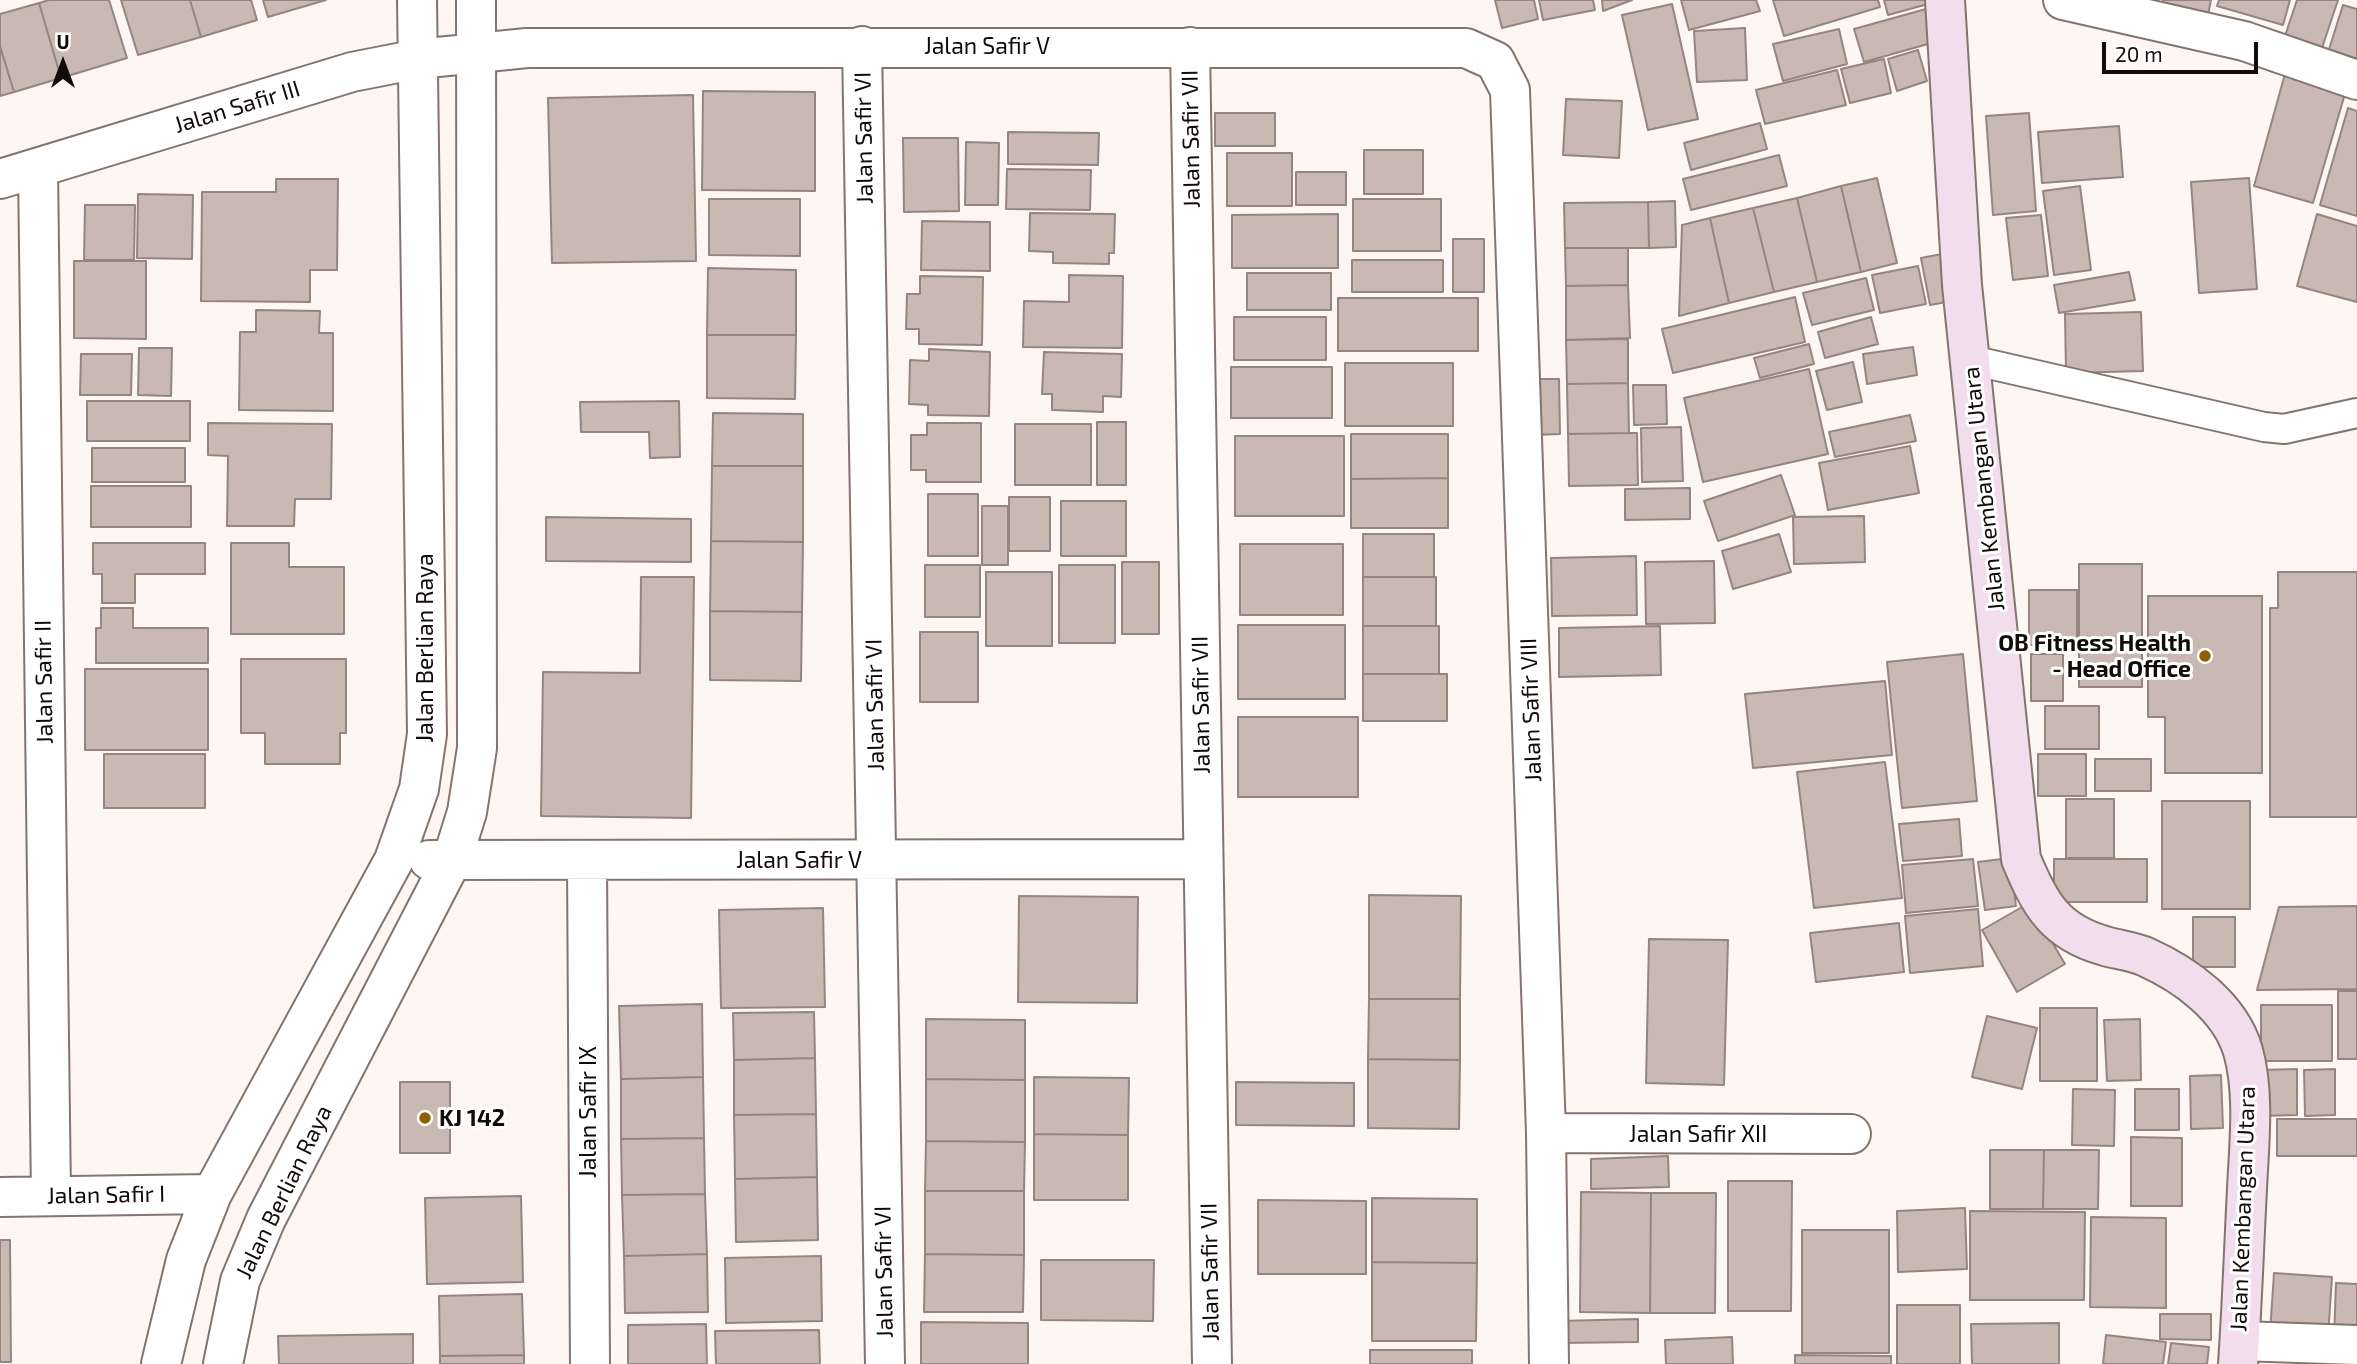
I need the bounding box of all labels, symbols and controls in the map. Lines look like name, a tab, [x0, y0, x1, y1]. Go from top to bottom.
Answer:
north arrow	[28, 28, 98, 98]
scale bar	[2105, 28, 2261, 72]
text: U	[56, 30, 70, 53]
street label: Jalan Safir V	[924, 32, 1050, 60]
text: 20 m	[2115, 41, 2163, 66]
street label: Jalan Safir VII	[1176, 70, 1206, 208]
street label: Jalan Safir VI	[849, 72, 879, 204]
street label: Jalan Safir III	[171, 75, 303, 139]
street label: Jalan Kembangan Utara	[1957, 365, 2011, 613]
street label: Jalan Berlian Raya	[411, 553, 439, 743]
street label: Jalan Safir II	[29, 620, 59, 744]
place label: OB Fitness Health - Head Office	[1998, 629, 2191, 683]
street label: Jalan Safir VII	[1186, 636, 1216, 774]
street label: Jalan Safir VIII	[1515, 637, 1547, 783]
street label: Jalan Safir VI	[860, 639, 890, 771]
marker: OB Fitness Health - Head Office	[2197, 648, 2213, 664]
street label: Jalan Safir V	[736, 846, 862, 874]
street label: Jalan Safir IX	[574, 1046, 602, 1178]
street label: Jalan Kembangan Utara	[2225, 1086, 2261, 1332]
street label: Jalan Berlian Raya	[230, 1101, 338, 1283]
place label: KJ 142	[439, 1104, 505, 1132]
marker: KJ 142	[417, 1110, 433, 1126]
street label: Jalan Safir XII	[1629, 1120, 1767, 1148]
street label: Jalan Safir I	[47, 1180, 165, 1210]
street label: Jalan Safir VII	[1195, 1203, 1225, 1341]
street label: Jalan Safir VI	[869, 1206, 899, 1338]

